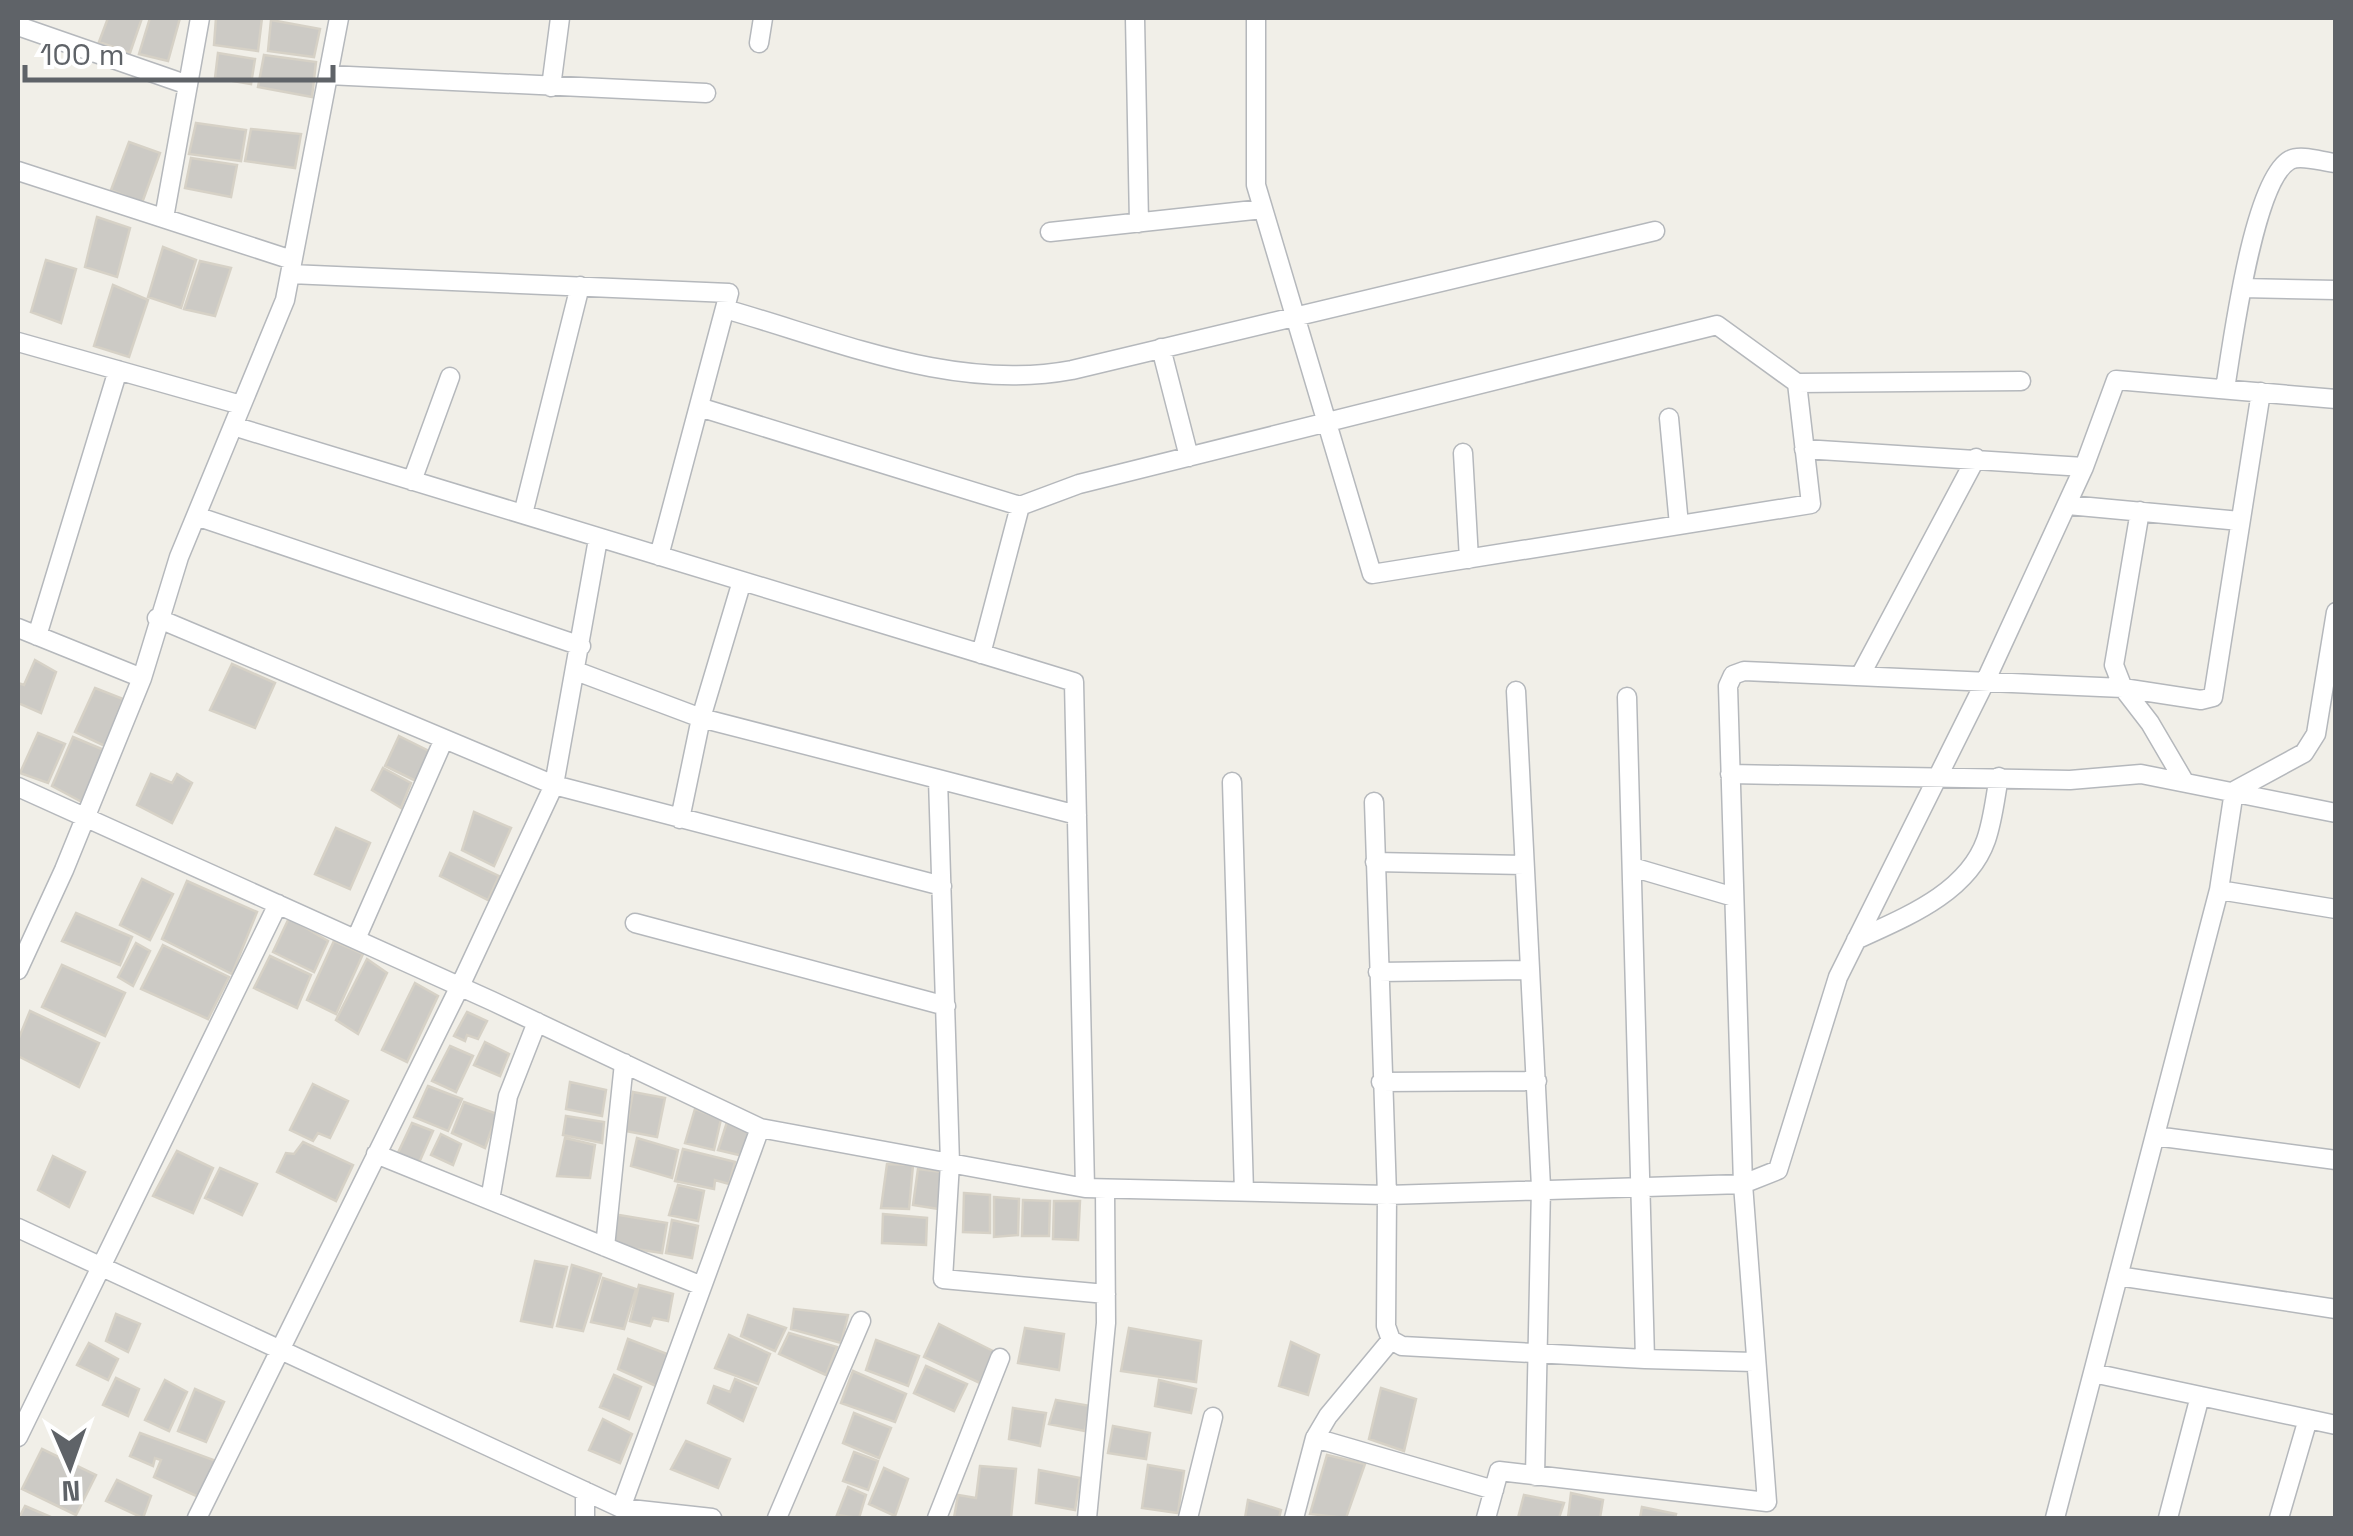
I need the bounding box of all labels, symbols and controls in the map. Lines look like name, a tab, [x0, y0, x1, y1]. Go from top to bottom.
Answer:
scale bar	[25, 20, 332, 82]
text: 100 m	[40, 35, 125, 74]
north arrow	[20, 1416, 120, 1516]
text: N	[61, 1473, 81, 1509]

